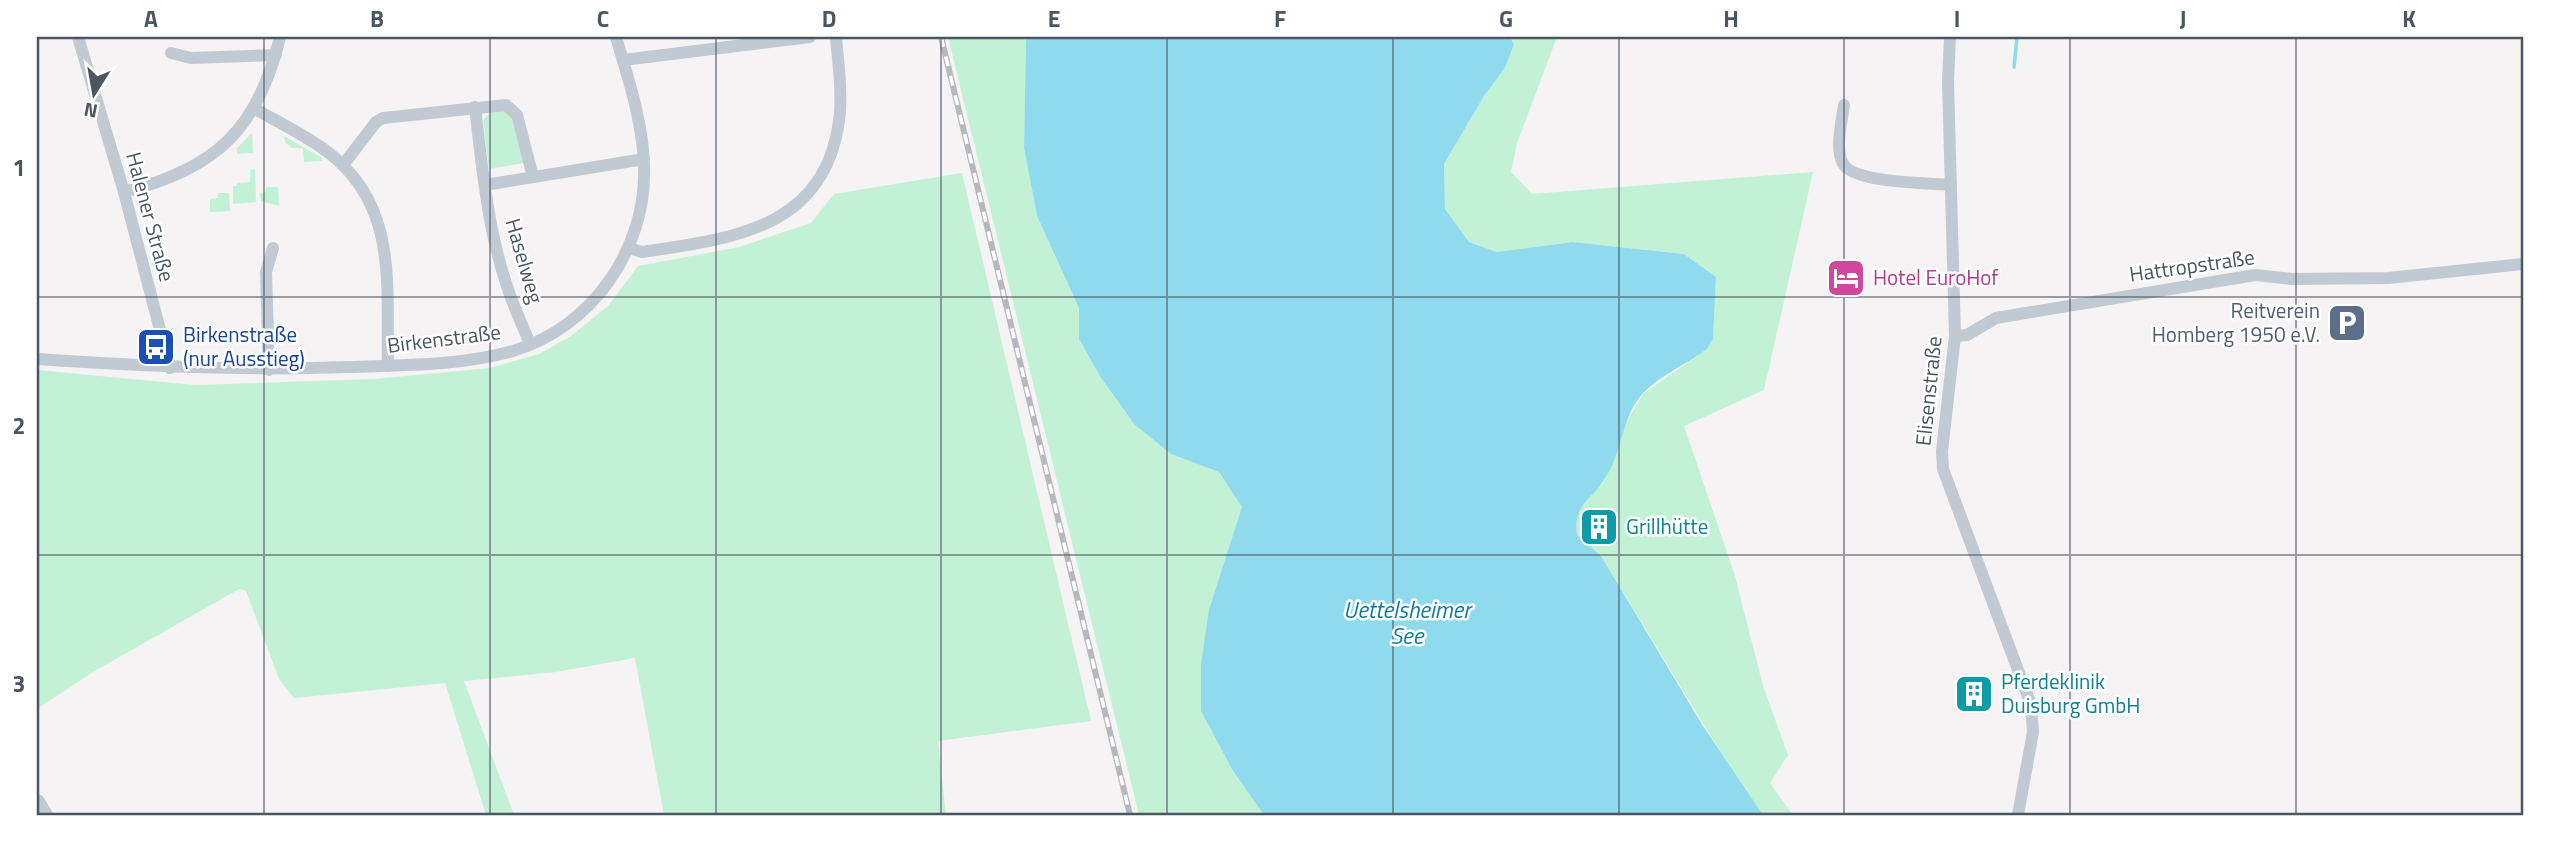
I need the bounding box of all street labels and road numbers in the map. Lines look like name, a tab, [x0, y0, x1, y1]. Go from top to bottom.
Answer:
street label: Halener Straße	[118, 148, 184, 285]
street label: Haselweg	[498, 214, 552, 307]
street label: Hattropstraße	[2127, 240, 2257, 290]
street label: Birkenstraße	[385, 315, 502, 361]
street label: Elisenstraße	[1906, 334, 1950, 447]

